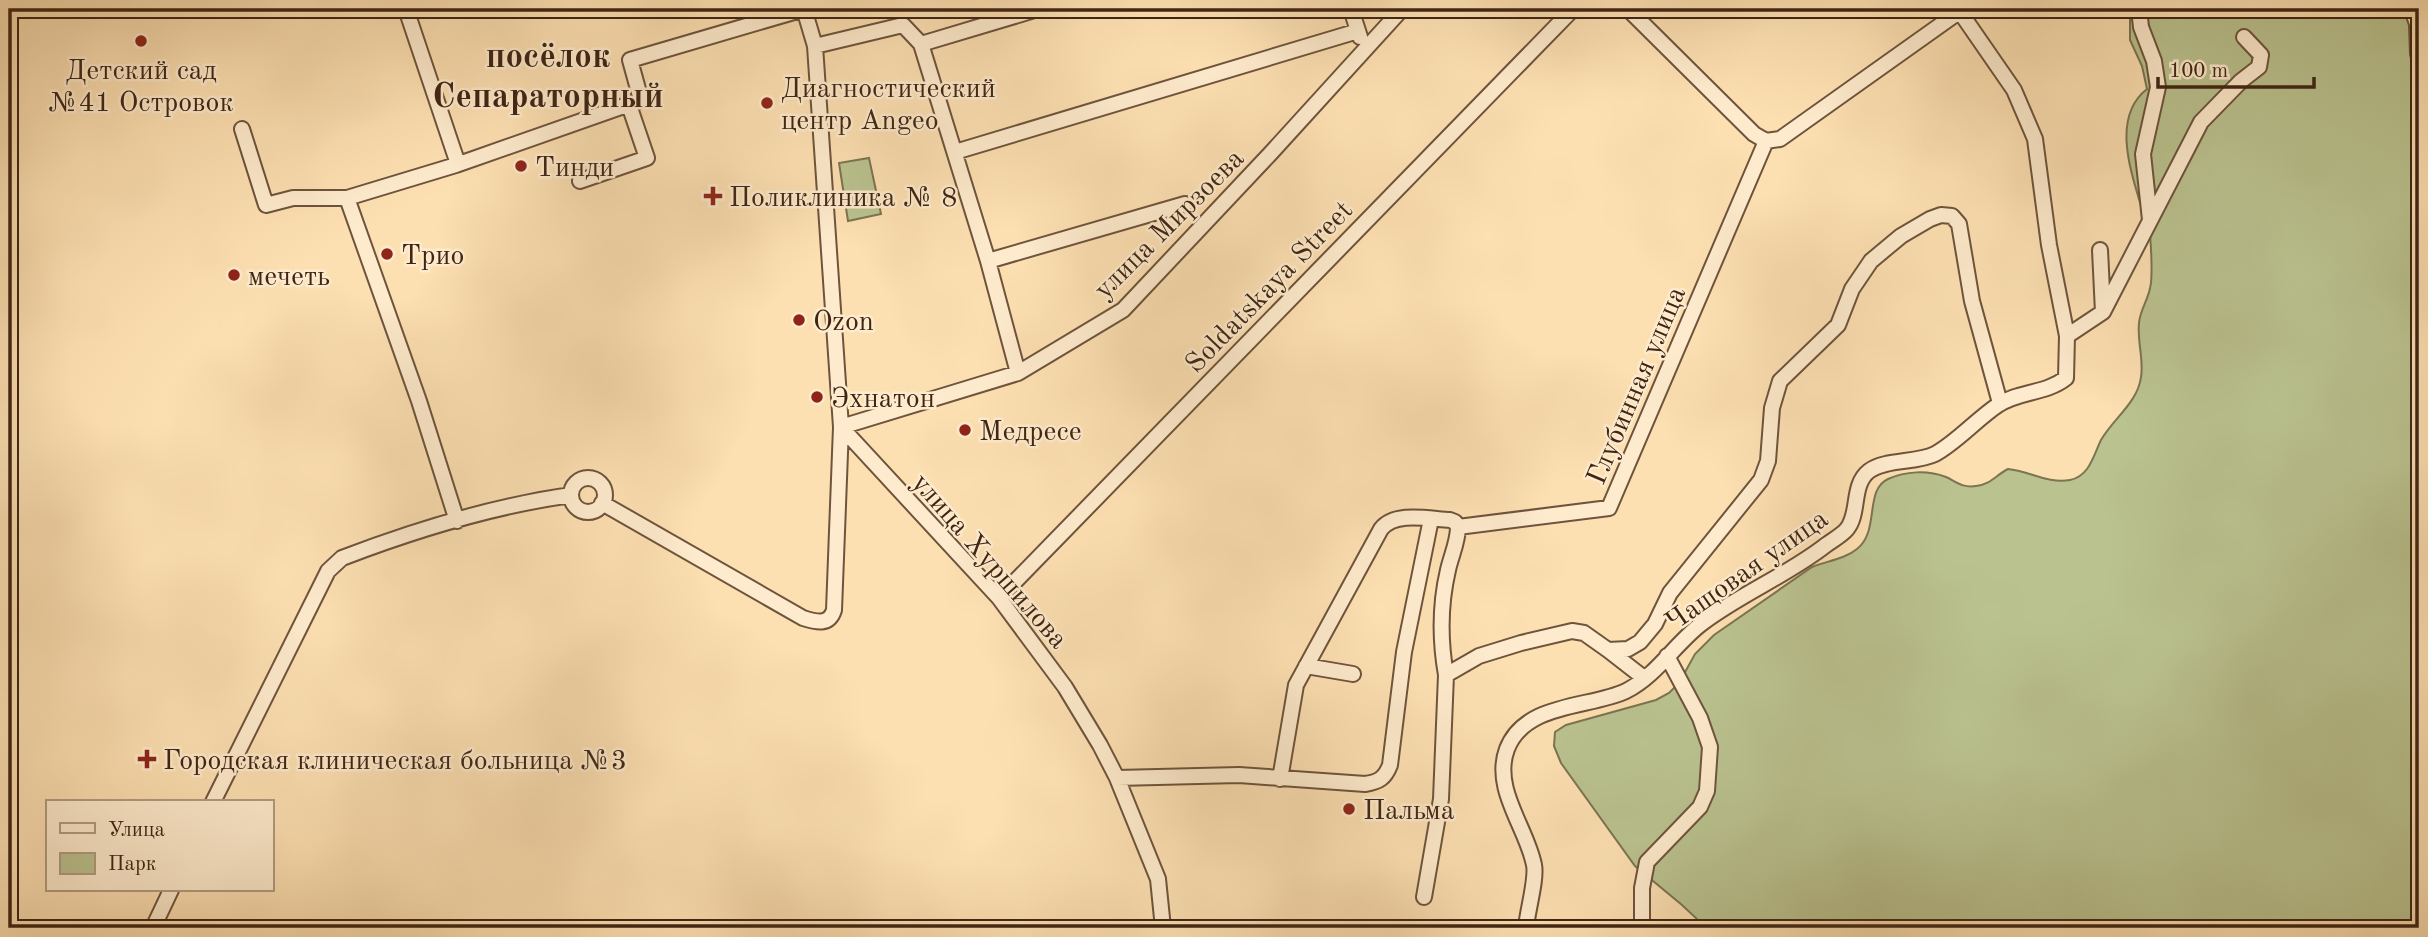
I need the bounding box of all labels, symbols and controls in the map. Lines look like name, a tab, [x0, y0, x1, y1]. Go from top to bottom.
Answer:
marker: Детский сад №41 Островок	[133, 33, 149, 49]
district label: посёлок Сепараторный	[432, 40, 664, 115]
scale bar	[2158, 46, 2314, 90]
place label: Детский сад №41 Островок	[48, 58, 234, 118]
text: 100 m	[2169, 61, 2228, 82]
place label: Диагностический центр Angeo	[781, 76, 996, 136]
marker: Диагностический центр Angeo	[759, 95, 775, 111]
street label: улица Мирзоева	[1090, 145, 1250, 305]
place label: Тинди	[535, 155, 614, 183]
marker: Тинди	[513, 158, 529, 174]
place label: Поликлиника № 8	[729, 185, 957, 213]
marker: Поликлиника № 8	[703, 186, 723, 206]
street label: Soldatskaya Street	[1181, 197, 1359, 379]
place label: Трио	[401, 243, 464, 271]
marker: Трио	[379, 246, 395, 262]
place label: мечеть	[248, 264, 330, 292]
marker: мечеть	[226, 267, 242, 283]
street label: Глубинная улица	[1583, 283, 1692, 489]
place label: Ozon	[813, 309, 874, 337]
marker: Ozon	[791, 312, 807, 328]
place label: Эхнатон	[831, 386, 935, 414]
marker: Эхнатон	[809, 389, 825, 405]
place label: Медресе	[979, 419, 1082, 447]
marker: Медресе	[957, 422, 973, 438]
street label: улица Хуршилова	[906, 469, 1072, 655]
street label: Чащовая улица	[1662, 505, 1834, 638]
place label: Городская клиническая больница №3	[163, 748, 627, 776]
marker: Городская клиническая больница №3	[137, 749, 157, 769]
place label: Пальма	[1363, 798, 1455, 826]
legend	[46, 800, 273, 892]
marker: Пальма	[1341, 801, 1357, 817]
text: Улица	[108, 820, 165, 841]
text: Парк	[108, 854, 157, 875]

